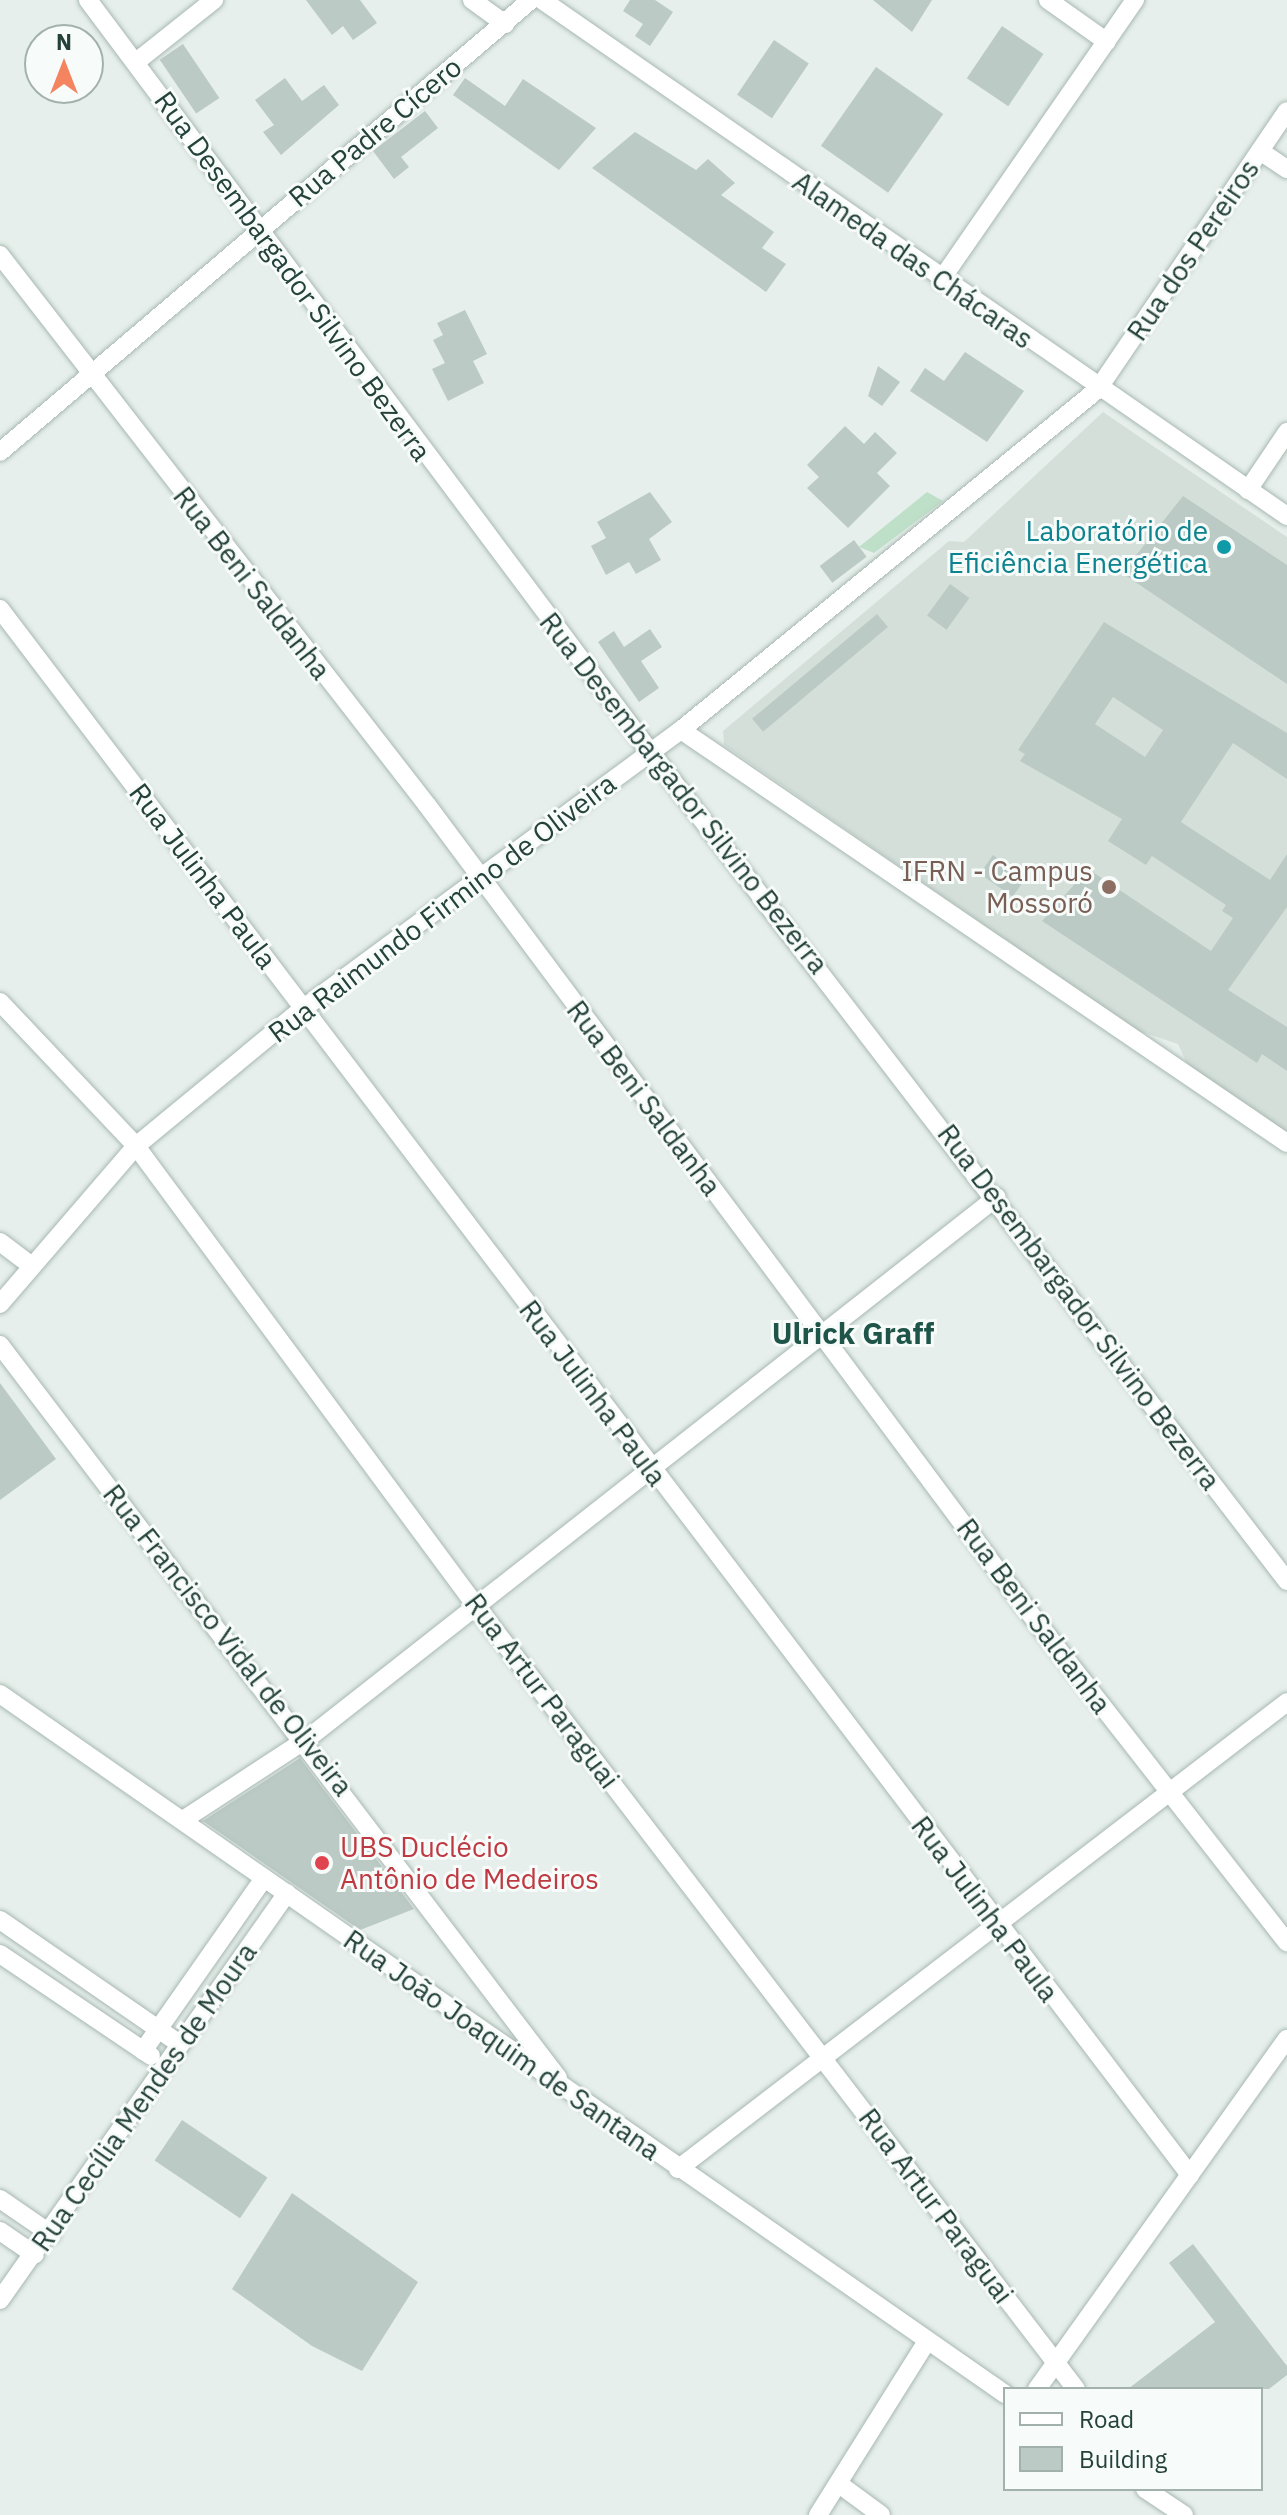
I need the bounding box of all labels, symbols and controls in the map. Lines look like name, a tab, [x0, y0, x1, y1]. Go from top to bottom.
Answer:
north arrow	[24, 24, 104, 104]
text: N	[56, 27, 72, 56]
street label: Rua Padre Cícero	[282, 50, 468, 214]
street label: Rua Desembargador Silvino Bezerra	[147, 85, 439, 467]
street label: Rua dos Pereiros	[1120, 153, 1266, 347]
street label: Alameda das Chácaras	[786, 164, 1040, 356]
street label: Rua Beni Saldanha	[166, 480, 338, 686]
place label: Laboratório de Eficiência Energética	[948, 514, 1208, 580]
marker: Laboratório de Eficiência Energética	[1215, 538, 1233, 556]
street label: Rua Desembargador Silvino Bezerra	[533, 606, 835, 980]
street label: Rua Raimundo Firmino de Oliveira	[262, 766, 622, 1050]
street label: Rua Julinha Paula	[122, 777, 284, 975]
place label: IFRN - Campus Mossoró	[901, 854, 1093, 920]
marker: IFRN - Campus Mossoró	[1100, 878, 1118, 896]
street label: Rua Beni Saldanha	[560, 994, 728, 1202]
street label: Rua Desembargador Silvino Bezerra	[931, 1118, 1227, 1496]
street label: Rua Julinha Paula	[512, 1294, 674, 1492]
district label: Ulrick Graff	[772, 1315, 934, 1351]
street label: Rua Francisco Vidal de Oliveira	[96, 1478, 360, 1802]
street label: Rua Beni Saldanha	[950, 1512, 1118, 1720]
street label: Rua Artur Paraguai	[458, 1587, 626, 1795]
street label: Rua Julinha Paula	[904, 1810, 1066, 2008]
place label: UBS Duclécio Antônio de Medeiros	[340, 1830, 599, 1896]
marker: UBS Duclécio Antônio de Medeiros	[311, 1852, 333, 1874]
street label: Rua João Joaquim de Santana	[337, 1923, 667, 2167]
street label: Rua Cecília Mendes de Moura	[24, 1936, 264, 2258]
street label: Rua Artur Paraguai	[852, 2102, 1020, 2310]
legend	[1003, 2387, 1263, 2491]
text: Road	[1079, 2403, 1134, 2435]
text: Building	[1079, 2443, 1167, 2475]

